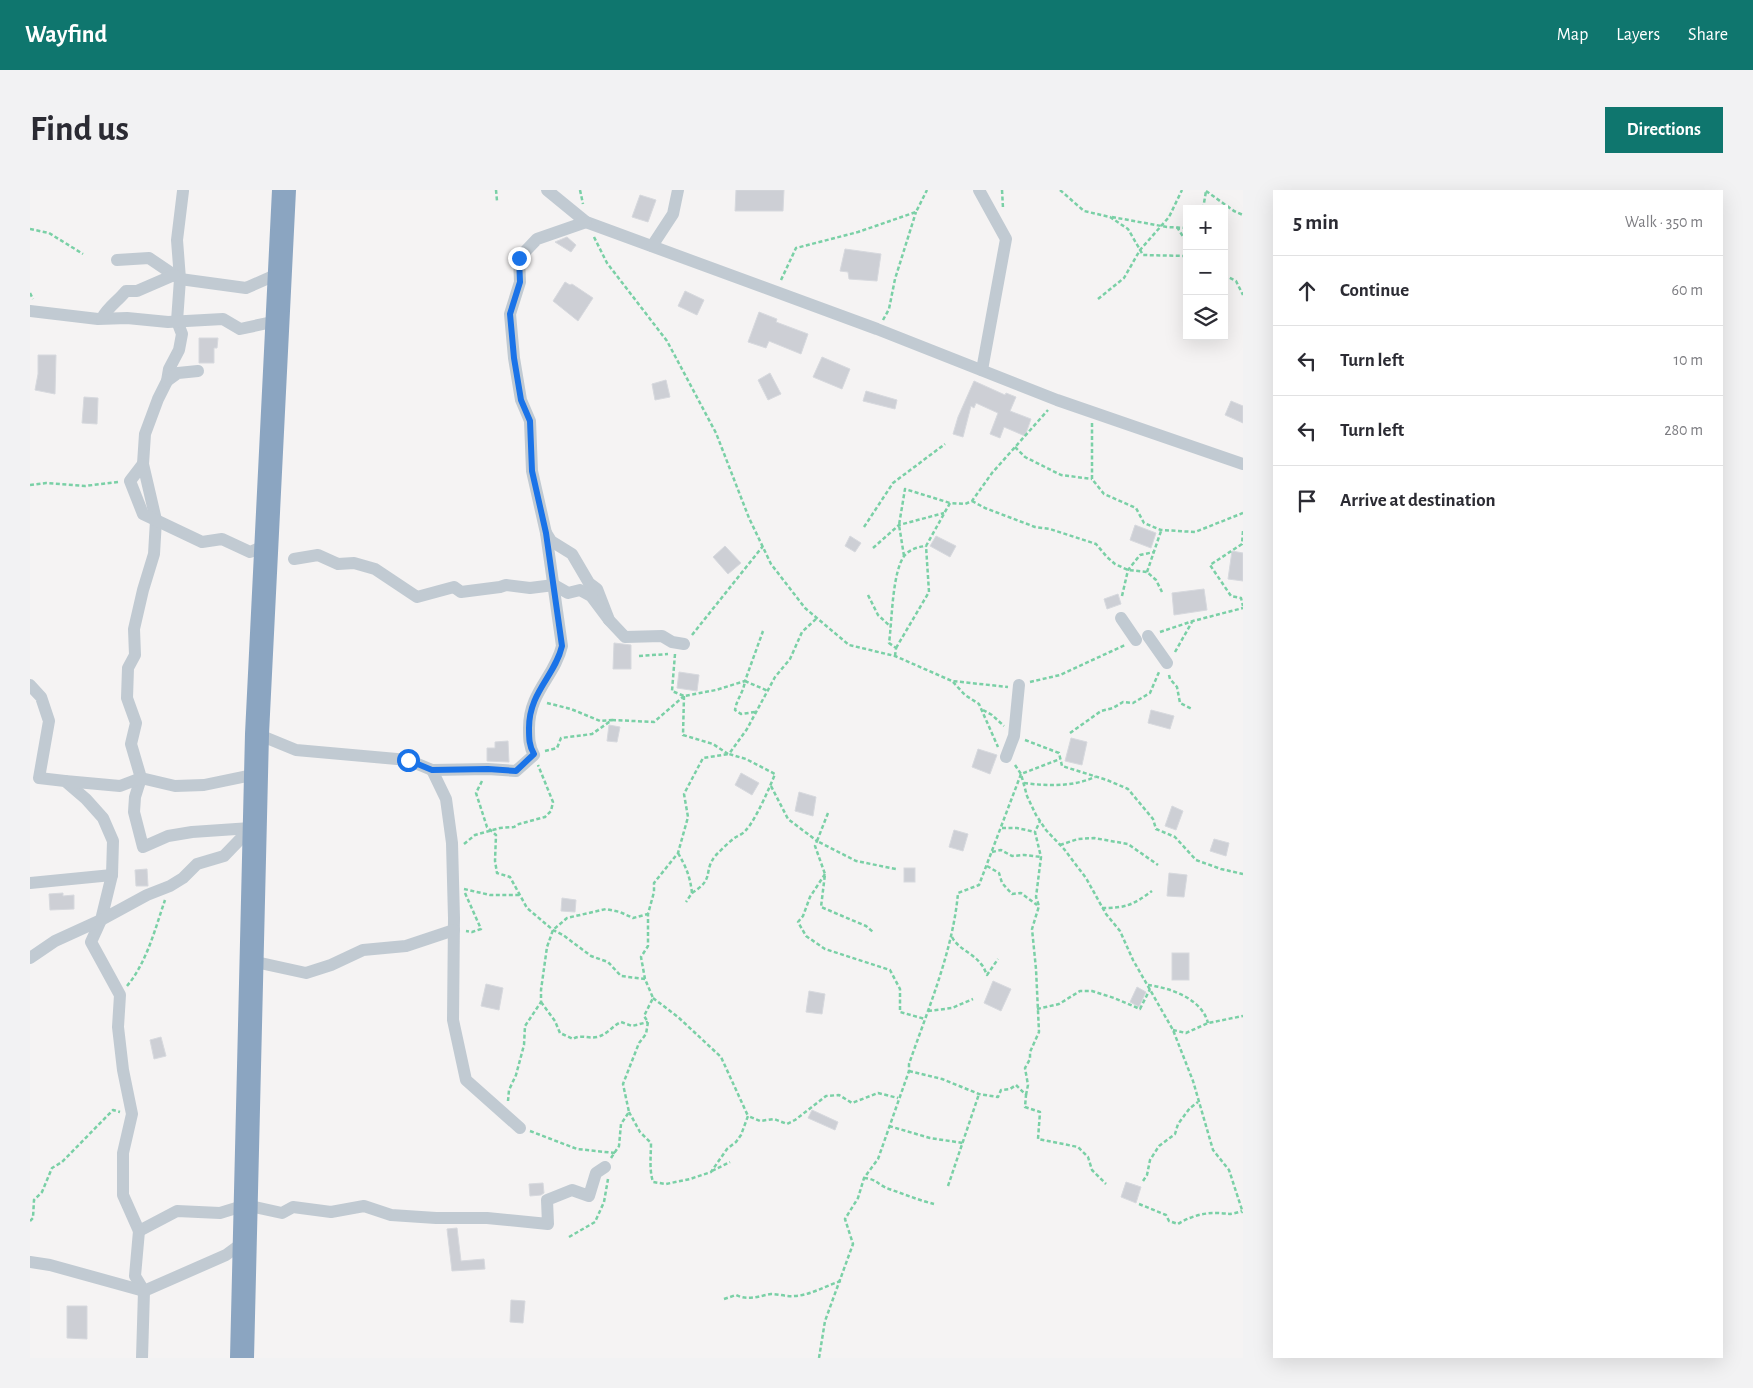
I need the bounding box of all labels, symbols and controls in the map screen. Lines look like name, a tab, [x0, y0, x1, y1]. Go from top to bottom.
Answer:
text: Wayfind	[25, 23, 107, 47]
text: Map	[1557, 26, 1588, 44]
text: Layers	[1616, 26, 1660, 44]
text: Share	[1688, 26, 1728, 44]
button: Directions	[1605, 107, 1723, 153]
text: Find us	[30, 112, 129, 147]
map controls	[1183, 205, 1228, 340]
button: +	[1183, 205, 1228, 250]
text: 5 min	[1293, 212, 1339, 233]
text: Walk · 350 m	[1625, 214, 1703, 230]
route end	[508, 247, 531, 270]
button: −	[1183, 250, 1228, 295]
icon: ahead	[1293, 277, 1321, 305]
text: Continue	[1340, 281, 1409, 300]
text: 60 m	[1672, 282, 1703, 298]
button: layers	[1183, 295, 1228, 340]
icon: left	[1293, 347, 1321, 375]
text: Turn left	[1340, 351, 1404, 370]
text: 10 m	[1674, 352, 1703, 368]
icon: left	[1293, 417, 1321, 445]
text: Turn left	[1340, 421, 1404, 440]
text: 280 m	[1664, 422, 1703, 438]
icon: arrive	[1293, 487, 1321, 515]
text: Arrive at destination	[1340, 491, 1496, 510]
route start	[397, 749, 420, 772]

